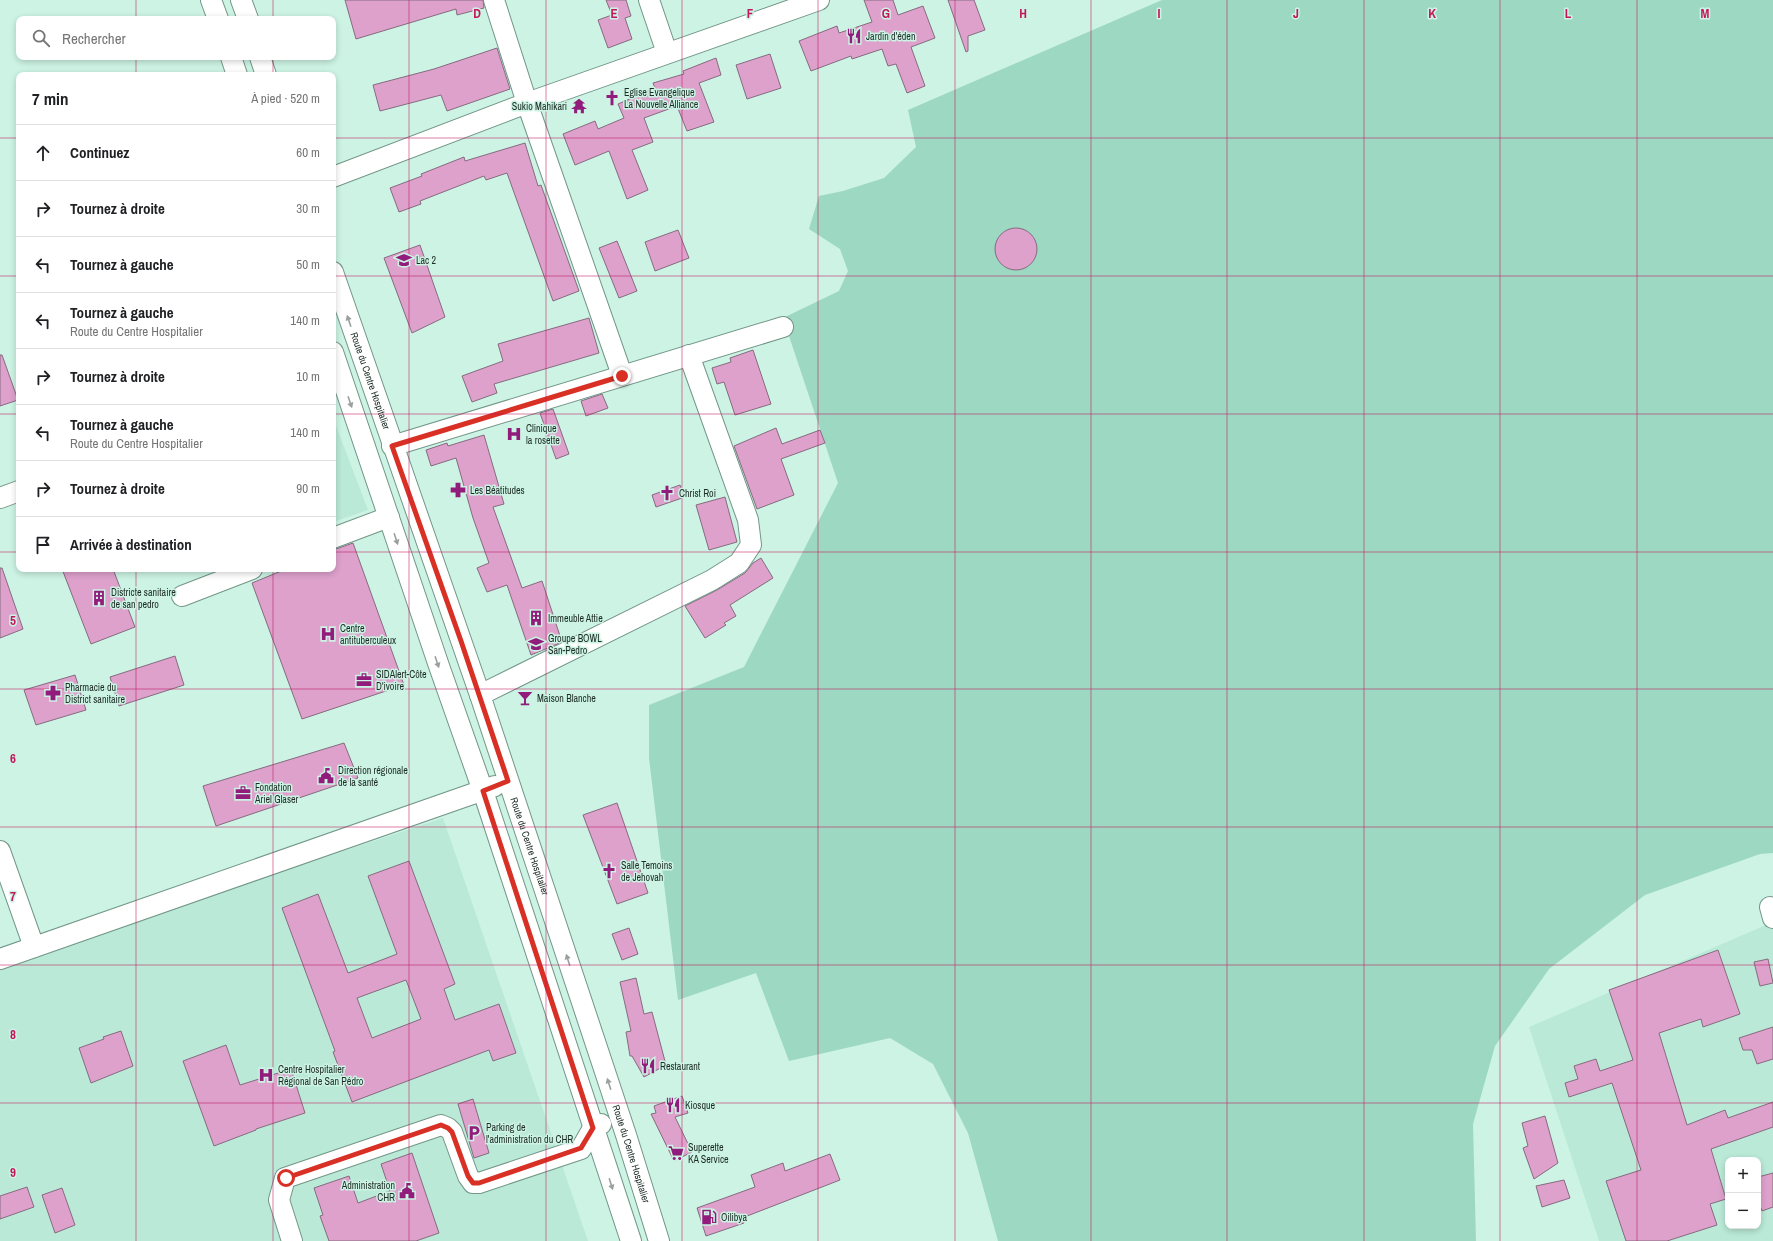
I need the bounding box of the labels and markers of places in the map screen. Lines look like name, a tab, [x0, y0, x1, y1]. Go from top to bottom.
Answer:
restaurant icon: Jardin d'éden	[845, 27, 863, 45]
place label: Jardin d'éden	[866, 30, 915, 43]
place label: Eglise Evangelique La Nouvelle Alliance	[624, 86, 699, 111]
church icon: Eglise Evangelique La Nouvelle Alliance	[603, 89, 621, 107]
temple icon: Sukio Mahikari	[570, 97, 588, 115]
place label: Sukio Mahikari	[512, 100, 567, 113]
school or university icon: Lac 2	[395, 251, 413, 269]
place label: Lac 2	[416, 254, 437, 267]
place label: Clinique la rosette	[526, 422, 560, 447]
hospital icon: Clinique la rosette	[505, 425, 523, 443]
pharmacy icon: Les Béatitudes	[449, 481, 467, 499]
place label: Les Béatitudes	[470, 484, 525, 497]
church icon: Christ Roi	[658, 484, 676, 502]
place label: Christ Roi	[679, 487, 716, 500]
place label: Districte sanitaire de san pedro	[111, 586, 176, 611]
building icon: Districte sanitaire de san pedro	[90, 589, 108, 607]
building icon: Immeuble Attie	[527, 609, 545, 627]
place label: Immeuble Attie	[548, 612, 603, 625]
place label: Centre antituberculeux	[340, 622, 397, 647]
hospital icon: Centre antituberculeux	[319, 625, 337, 643]
place label: Groupe BOWL San-Pedro	[548, 632, 602, 657]
school or university icon: Groupe BOWL San-Pedro	[527, 635, 545, 653]
place label: SIDAlert-Côte D'ivoire	[376, 668, 427, 693]
office icon: SIDAlert-Côte D'ivoire	[355, 671, 373, 689]
place label: Pharmacie du District sanitaire	[65, 681, 126, 706]
pharmacy icon: Pharmacie du District sanitaire	[44, 684, 62, 702]
bar icon: Maison Blanche	[516, 689, 534, 707]
place label: Maison Blanche	[537, 692, 596, 705]
place label: Direction régionale de la santé	[338, 764, 408, 789]
public building icon: Direction régionale de la santé	[317, 767, 335, 785]
place label: Fondation Ariel Glaser	[254, 781, 299, 806]
office icon: Fondation Ariel Glaser	[234, 784, 252, 802]
place label: Salle Temoins de Jehovah	[621, 859, 672, 884]
church icon: Salle Temoins de Jehovah	[600, 862, 618, 880]
restaurant icon: Restaurant	[639, 1057, 657, 1075]
place label: Restaurant	[660, 1060, 701, 1073]
place label: Centre Hospitalier Régional de San Pédro	[278, 1063, 364, 1088]
hospital icon: Centre Hospitalier Régional de San Pédro	[257, 1066, 275, 1084]
restaurant icon: Kiosque	[664, 1096, 682, 1114]
place label: Kiosque	[685, 1099, 716, 1112]
place label: Parking de l'administration du CHR	[486, 1121, 573, 1146]
parking icon: Parking de l'administration du CHR	[465, 1124, 483, 1142]
place label: Superette KA Service	[688, 1141, 729, 1166]
supermarket icon: Superette KA Service	[667, 1144, 685, 1162]
place label: Administration CHR	[341, 1179, 395, 1204]
public building icon: Administration CHR	[398, 1182, 416, 1200]
fuel station icon: Oilibya	[700, 1208, 718, 1226]
place label: Oilibya	[721, 1211, 747, 1224]

